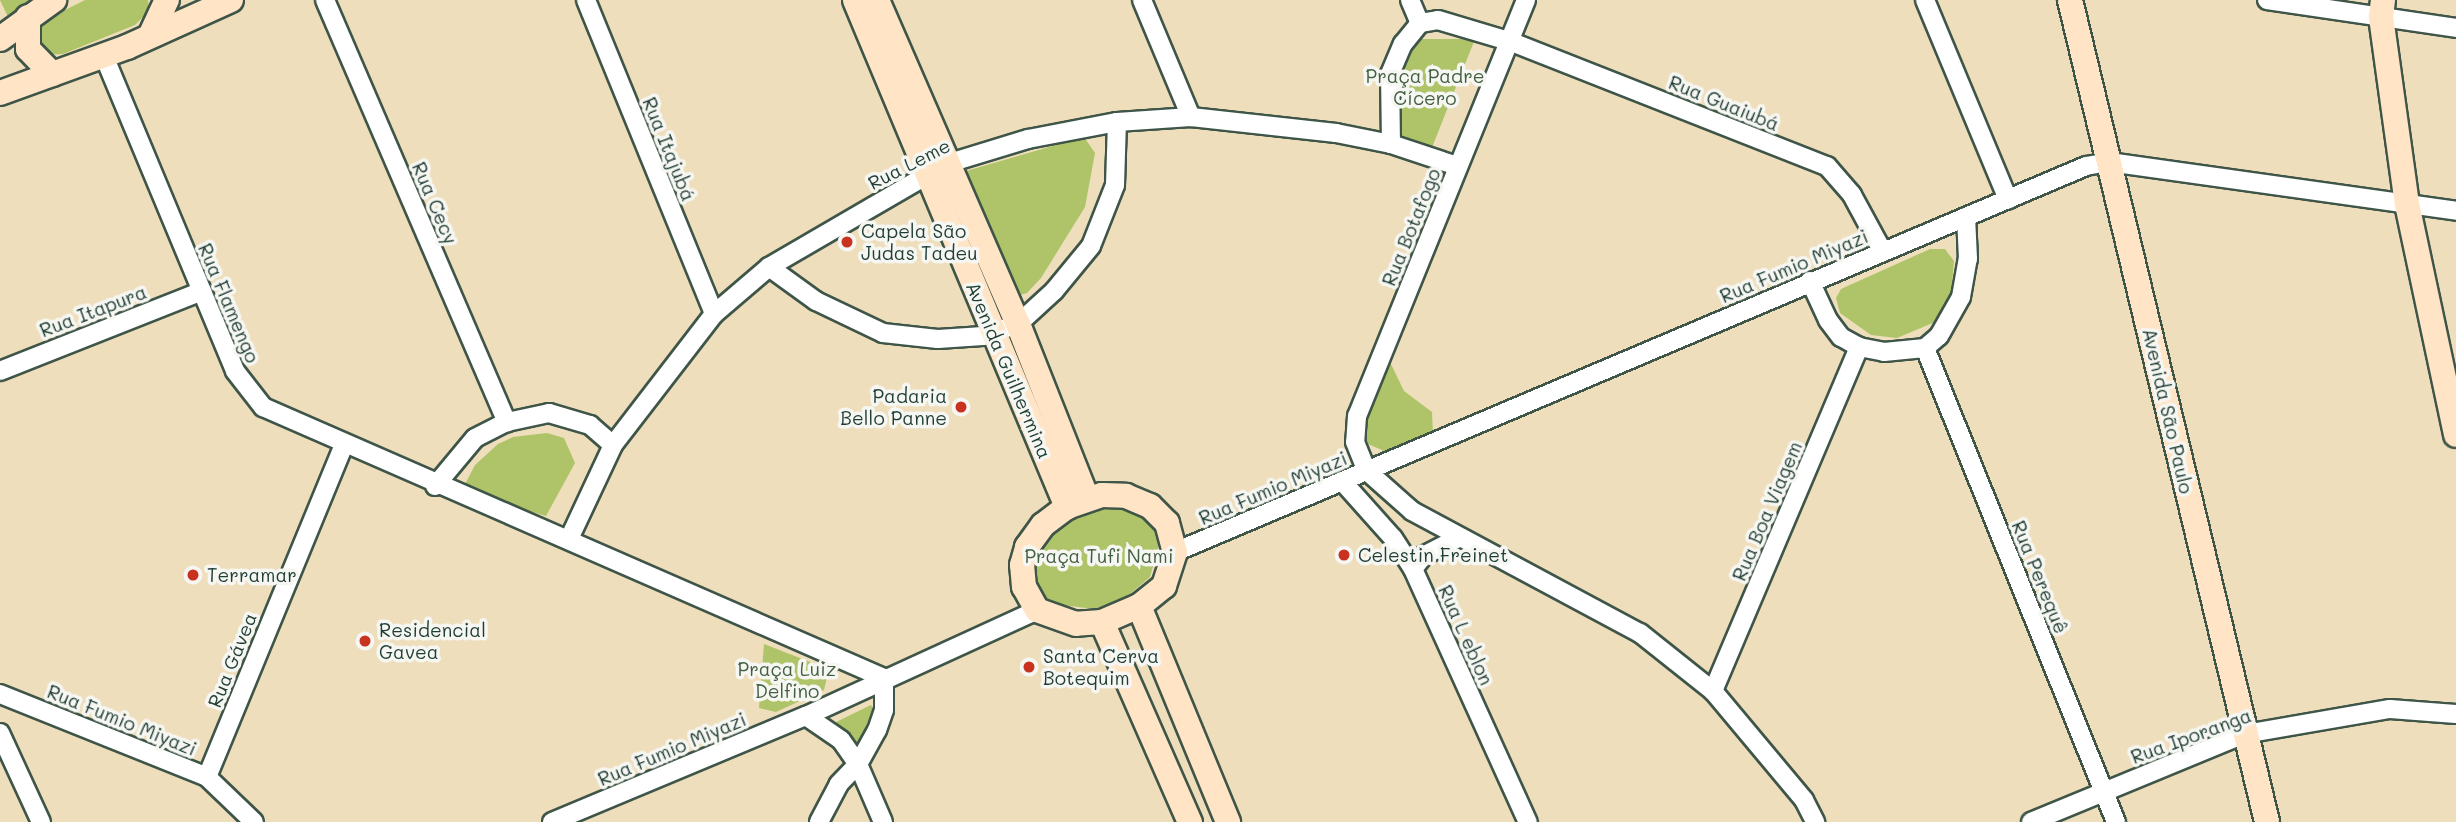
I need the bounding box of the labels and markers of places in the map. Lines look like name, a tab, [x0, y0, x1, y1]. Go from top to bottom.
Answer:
place label: Capela São Judas Tadeu	[861, 220, 978, 264]
marker: Capela São Judas Tadeu	[839, 234, 855, 250]
place label: Padaria Bello Panne	[840, 385, 947, 429]
marker: Padaria Bello Panne	[953, 399, 969, 415]
place label: Celestin Freinet	[1358, 544, 1508, 566]
marker: Celestin Freinet	[1336, 547, 1352, 563]
place label: Terramar	[207, 564, 297, 586]
marker: Terramar	[185, 567, 201, 583]
place label: Residencial Gavea	[379, 619, 486, 663]
marker: Residencial Gavea	[357, 633, 373, 649]
place label: Santa Cerva Botequim	[1043, 645, 1159, 689]
marker: Santa Cerva Botequim	[1021, 659, 1037, 675]

